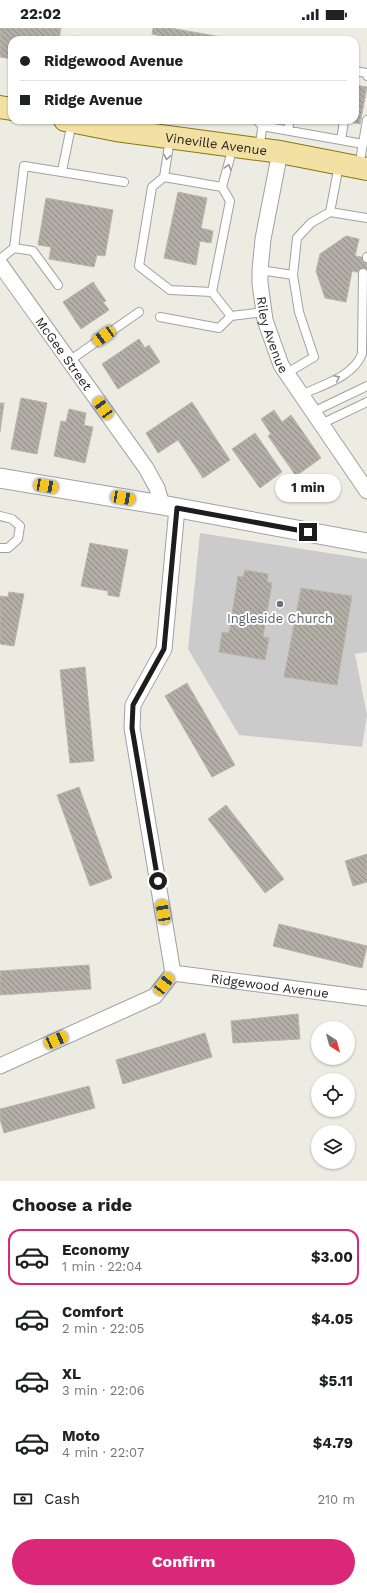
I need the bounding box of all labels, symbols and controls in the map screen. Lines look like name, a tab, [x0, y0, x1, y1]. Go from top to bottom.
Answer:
text: 22:02	[20, 5, 61, 23]
text: Ridgewood Avenue	[44, 52, 183, 70]
text: Ridge Avenue	[44, 91, 143, 109]
street label: Vineville Avenue	[164, 130, 268, 158]
one-way arrow	[163, 154, 172, 160]
one-way arrow	[223, 163, 232, 170]
street label: Riley Avenue	[254, 295, 291, 376]
street label: McGee Street	[32, 314, 95, 394]
car	[91, 324, 117, 348]
one-way arrow	[332, 375, 340, 383]
car	[91, 395, 115, 421]
callout: 1 min	[275, 474, 341, 502]
car	[33, 478, 59, 494]
text: 1 min	[291, 480, 325, 495]
car	[110, 490, 136, 506]
route end	[299, 523, 317, 541]
marker: Ingleside Church	[275, 599, 285, 609]
place label: Ingleside Church	[227, 611, 333, 626]
route start	[149, 872, 167, 890]
car	[155, 899, 171, 925]
car	[152, 971, 176, 997]
street label: Ridgewood Avenue	[210, 971, 330, 1001]
north arrow	[311, 1021, 355, 1065]
map controls	[311, 1021, 355, 1169]
car	[43, 1030, 69, 1050]
button: locate	[311, 1073, 355, 1117]
button: layers	[311, 1125, 355, 1169]
text: Choose a ride	[12, 1194, 132, 1215]
icon: car	[14, 1239, 50, 1275]
text: Economy	[62, 1241, 129, 1259]
text: $3.00	[311, 1248, 353, 1266]
text: 1 min · 22:04	[62, 1259, 142, 1274]
icon: car	[14, 1301, 50, 1337]
text: Comfort	[62, 1303, 123, 1321]
text: $4.05	[311, 1310, 353, 1328]
text: 2 min · 22:05	[62, 1321, 144, 1336]
icon: car	[14, 1363, 50, 1399]
text: XL	[62, 1365, 81, 1383]
text: $5.11	[319, 1372, 353, 1390]
text: 3 min · 22:06	[62, 1383, 145, 1398]
icon: car	[14, 1425, 50, 1461]
text: Moto	[62, 1427, 100, 1445]
text: $4.79	[313, 1434, 353, 1452]
text: 4 min · 22:07	[62, 1445, 144, 1460]
icon: cash	[12, 1488, 34, 1510]
text: Cash	[44, 1490, 80, 1508]
text: 210 m	[317, 1492, 355, 1507]
button: Confirm	[12, 1539, 355, 1585]

